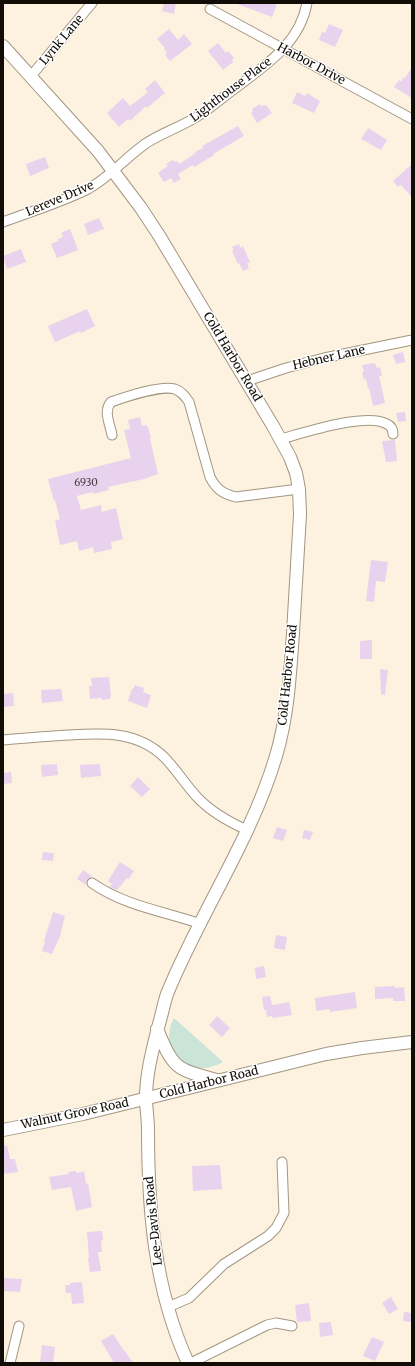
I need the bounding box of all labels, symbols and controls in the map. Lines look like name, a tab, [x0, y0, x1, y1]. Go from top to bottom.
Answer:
street label: Lynk Lane	[37, 12, 87, 68]
street label: Harbor Drive	[275, 40, 347, 88]
street label: Lighthouse Place	[188, 55, 274, 125]
street label: Lereve Drive	[24, 178, 96, 220]
street label: Cold Harbor Road	[200, 310, 264, 404]
street label: Hebner Lane	[291, 343, 367, 373]
house number: 6930	[74, 477, 98, 489]
street label: Cold Harbor Road	[276, 624, 300, 726]
street label: Cold Harbor Road	[158, 1064, 260, 1102]
street label: Walnut Grove Road	[20, 1096, 130, 1132]
street label: Lee-Davis Road	[142, 1176, 166, 1266]

